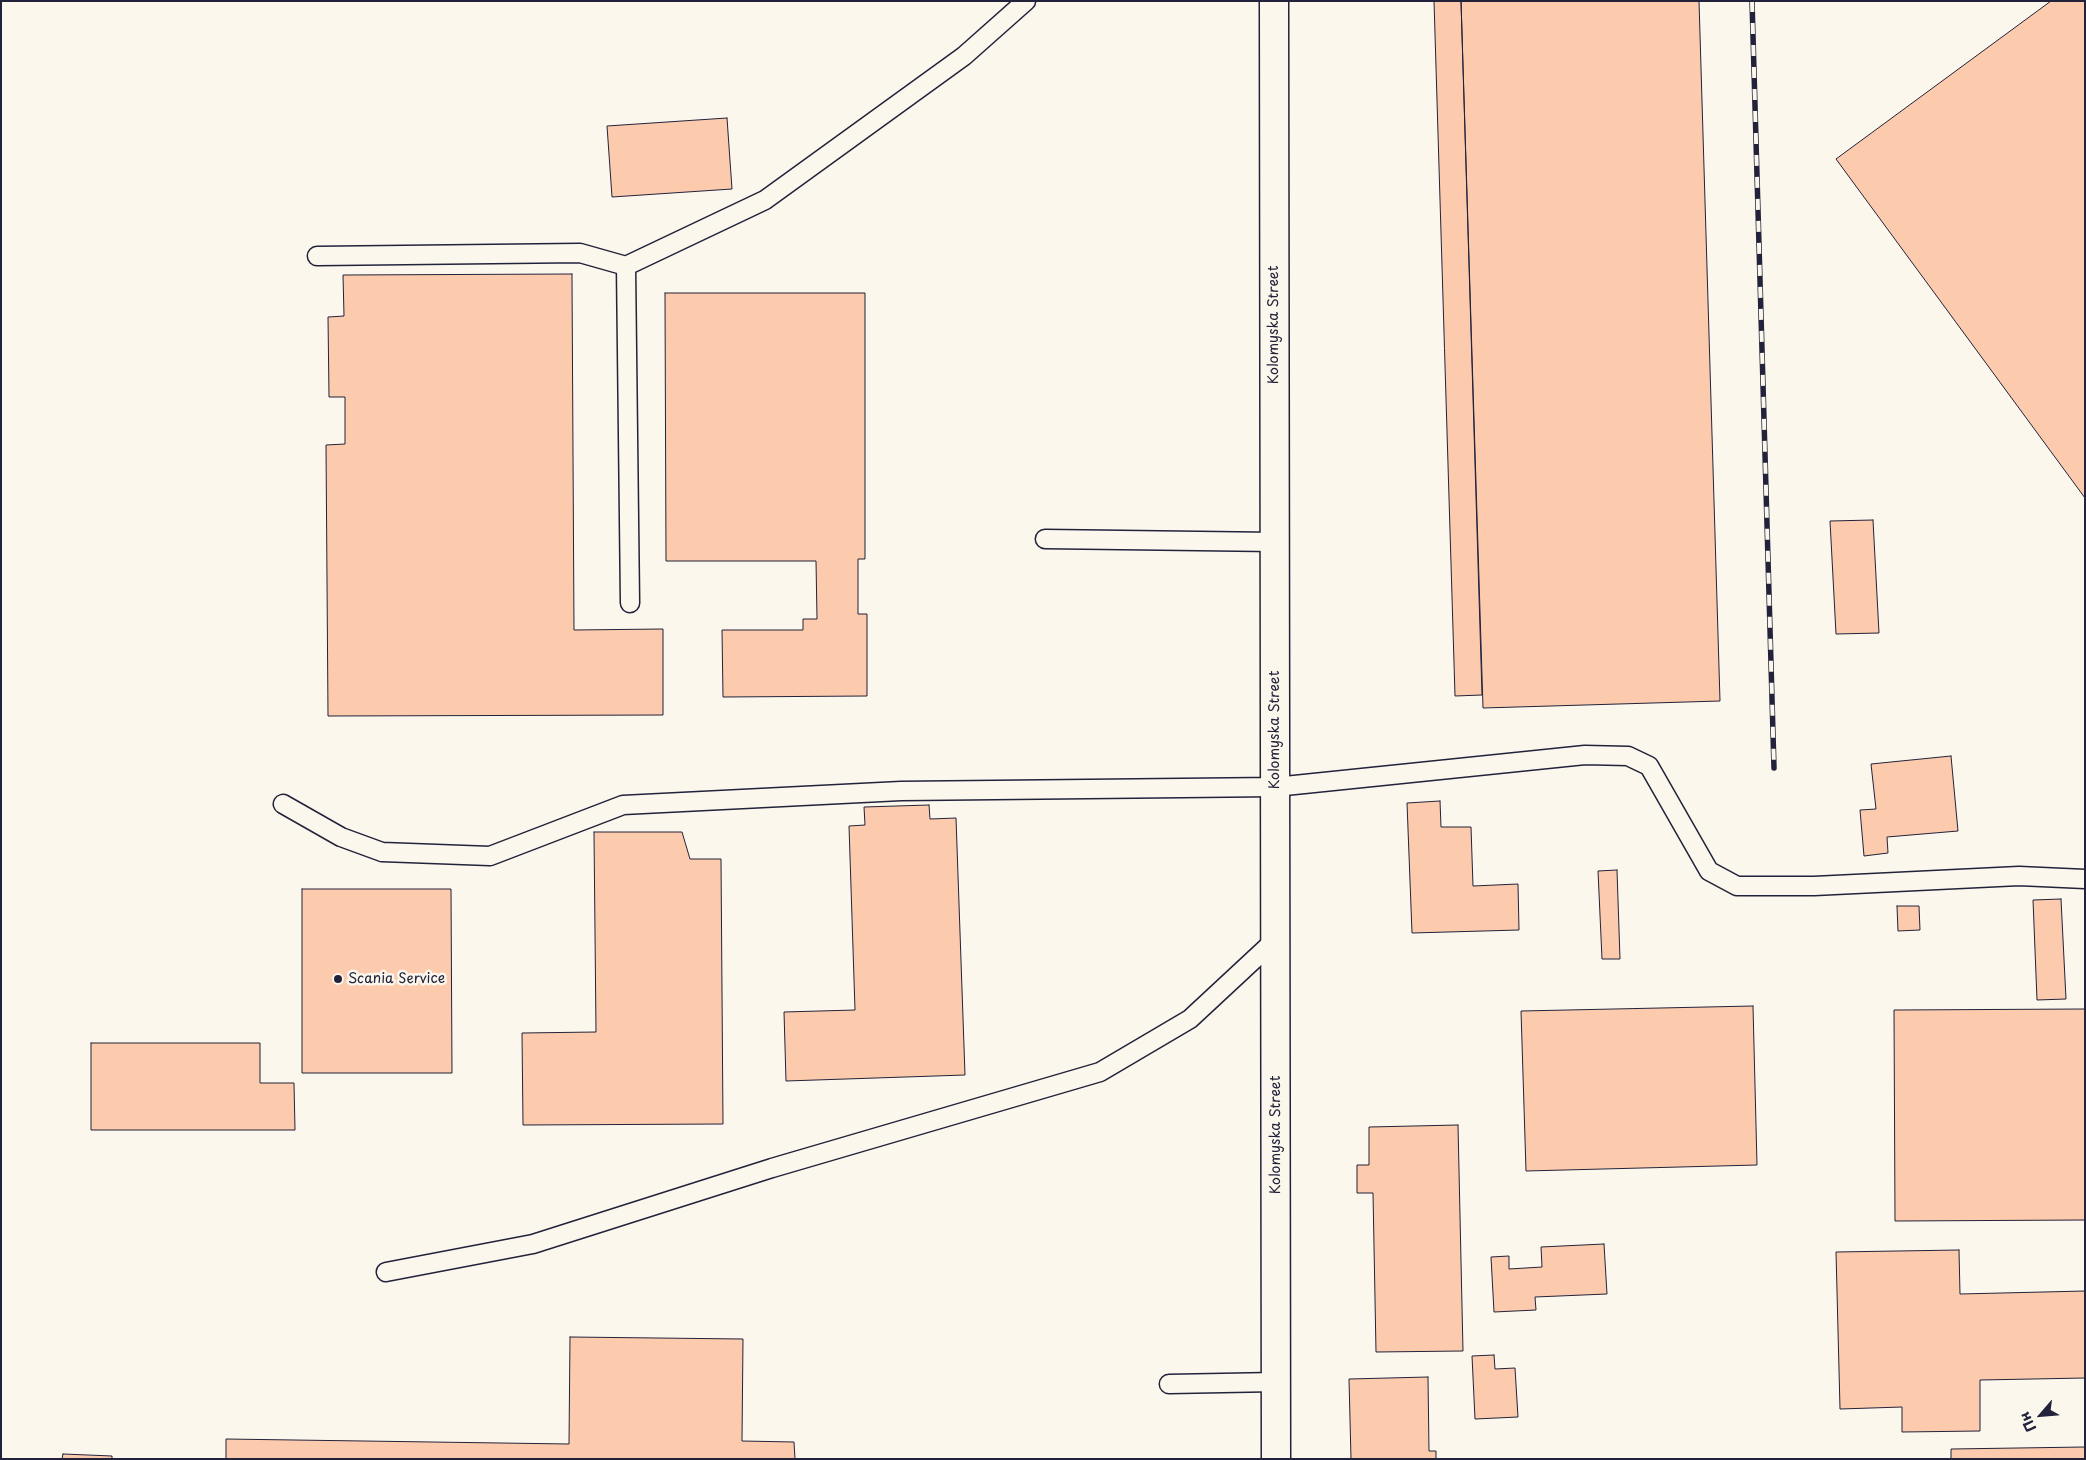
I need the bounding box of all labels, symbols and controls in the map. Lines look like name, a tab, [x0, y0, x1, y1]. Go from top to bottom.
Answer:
street label: Kolomyska Street	[1266, 266, 1282, 384]
street label: Kolomyska Street	[1267, 671, 1283, 789]
place label: Scania Service	[348, 971, 445, 987]
marker: Scania Service	[332, 973, 344, 985]
street label: Kolomyska Street	[1268, 1076, 1284, 1194]
north arrow	[2016, 1390, 2066, 1440]
text: Пн	[2013, 1408, 2041, 1436]

